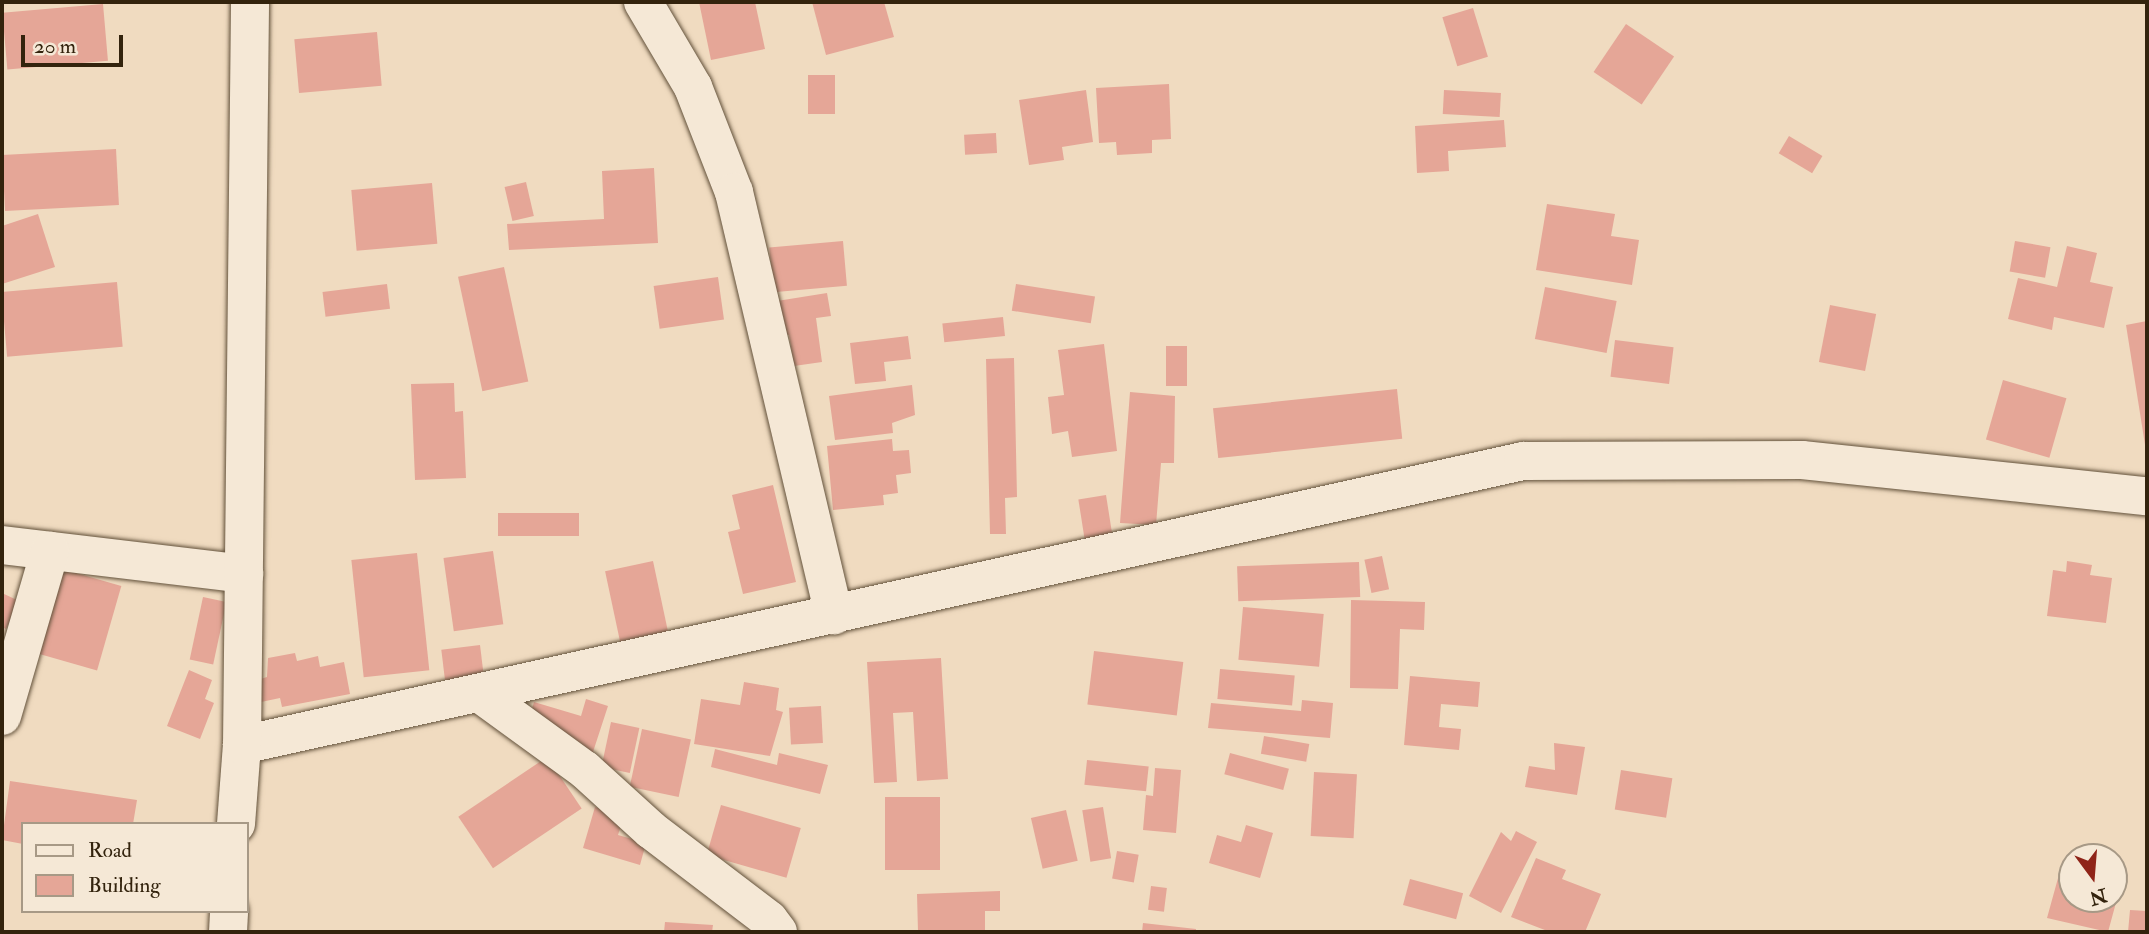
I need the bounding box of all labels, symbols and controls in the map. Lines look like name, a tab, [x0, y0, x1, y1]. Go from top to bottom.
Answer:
scale bar	[24, 21, 126, 65]
text: 20 m	[34, 33, 76, 60]
legend	[21, 822, 248, 913]
text: Road	[88, 837, 132, 864]
north arrow	[2058, 843, 2128, 913]
text: Building	[88, 872, 161, 899]
text: N	[2087, 882, 2110, 910]

